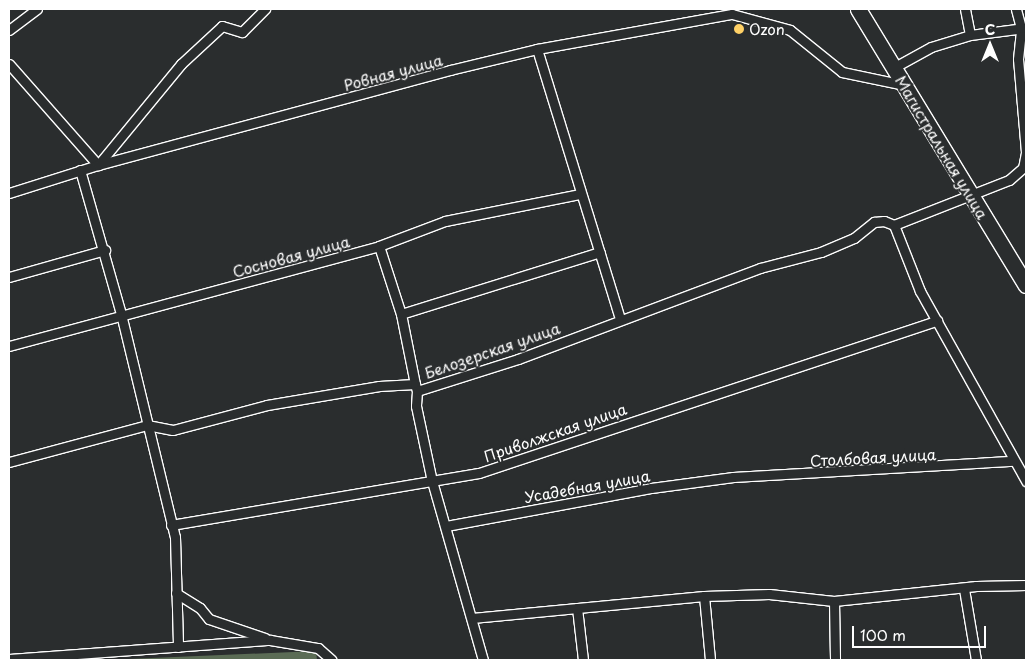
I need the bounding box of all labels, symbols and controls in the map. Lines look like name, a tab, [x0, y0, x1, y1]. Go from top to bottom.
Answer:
text: С	[985, 19, 995, 40]
place label: Ozon	[749, 20, 785, 38]
north arrow	[965, 20, 1015, 70]
marker: Ozon	[733, 23, 745, 35]
street label: Ровная улица	[341, 50, 445, 94]
street label: Магистральная улица	[892, 72, 992, 222]
street label: Сосновая улица	[230, 232, 352, 280]
street label: Белозерская улица	[421, 318, 563, 382]
street label: Приволжская улица	[481, 399, 629, 465]
street label: Столбовая улица	[809, 445, 937, 469]
street label: Усадебная улица	[522, 466, 652, 506]
scale bar	[855, 616, 989, 648]
text: 100 m	[860, 623, 906, 646]

